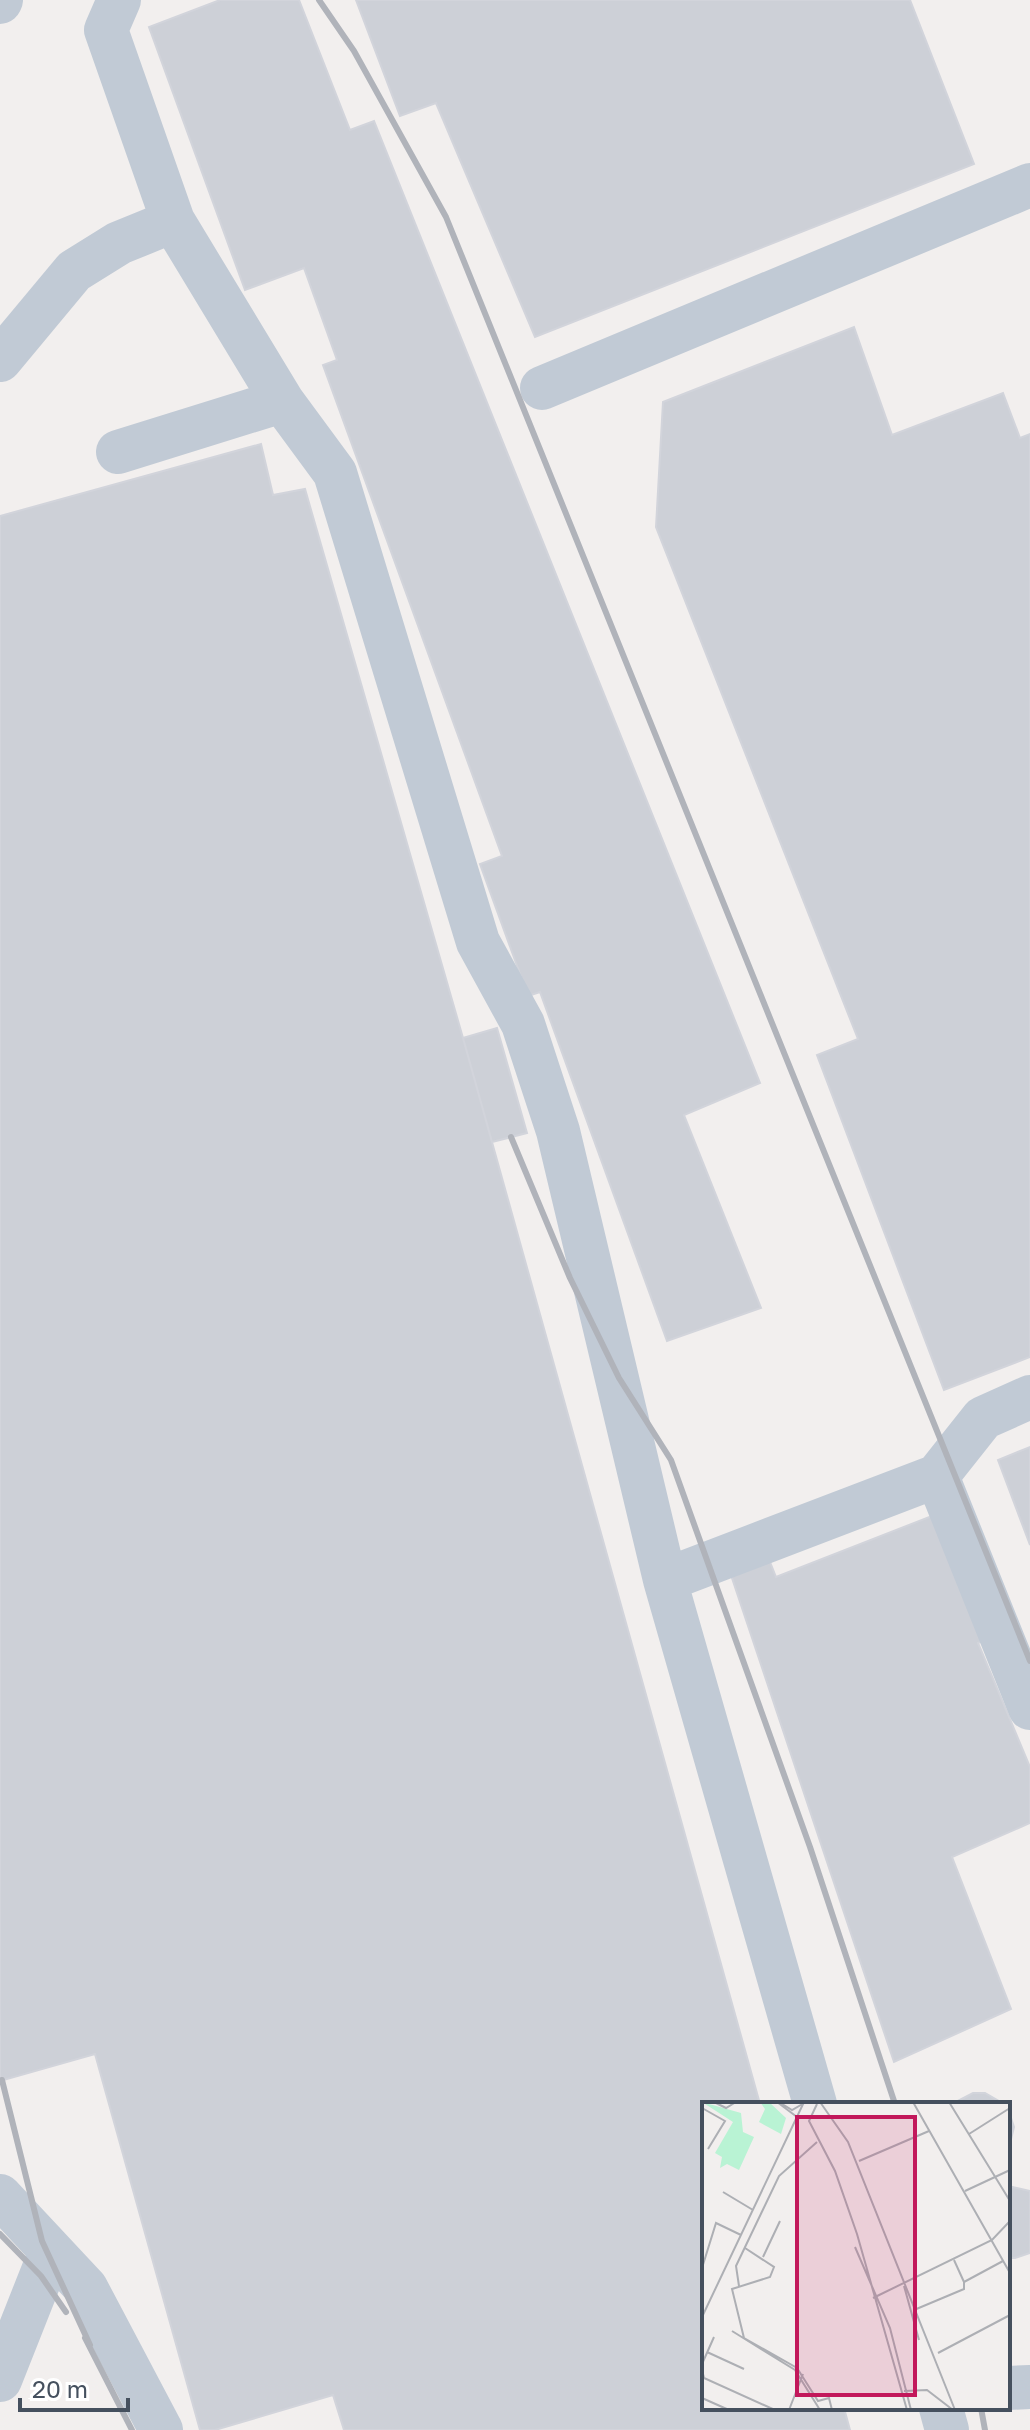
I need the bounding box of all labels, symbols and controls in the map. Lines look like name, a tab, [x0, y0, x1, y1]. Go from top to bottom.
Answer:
inset map	[702, 2102, 1010, 2410]
scale bar	[20, 2362, 128, 2412]
text: 20 m	[32, 2374, 88, 2403]

